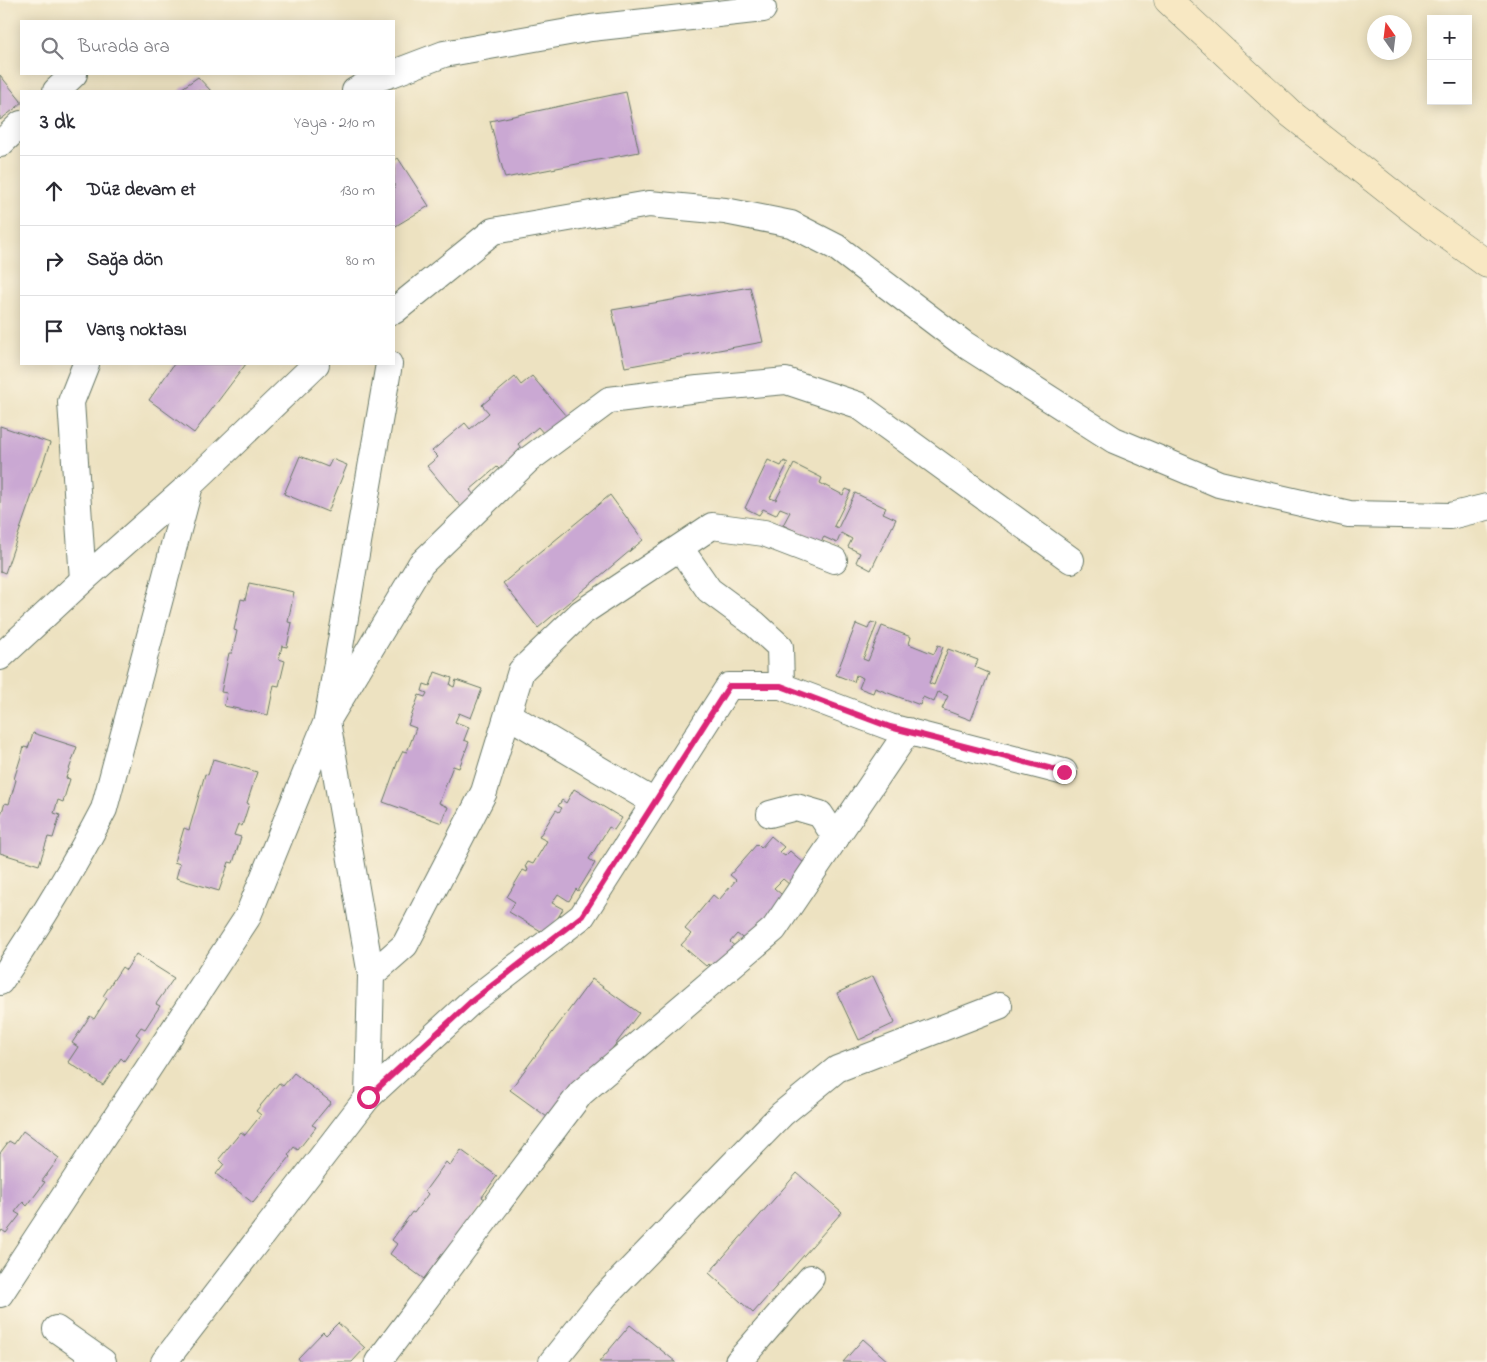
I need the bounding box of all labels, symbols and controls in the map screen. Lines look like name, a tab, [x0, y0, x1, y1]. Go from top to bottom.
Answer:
north arrow	[1367, 15, 1412, 60]
map controls	[1427, 15, 1472, 105]
button: +	[1427, 15, 1472, 60]
search box	[20, 20, 395, 75]
icon: search	[38, 34, 66, 62]
text: Burada ara	[78, 34, 170, 61]
button: −	[1427, 60, 1472, 105]
text: 3 dk	[40, 108, 75, 138]
text: Yaya · 210 m	[294, 111, 375, 135]
icon: ahead	[40, 177, 68, 205]
text: Düz devam et	[87, 177, 196, 204]
text: 130 m	[340, 179, 375, 203]
icon: right	[40, 247, 68, 275]
text: Sağa dön	[87, 247, 163, 274]
text: 80 m	[346, 249, 375, 273]
icon: arrive	[40, 317, 68, 345]
text: Varış noktası	[87, 317, 187, 344]
route end	[1053, 761, 1076, 784]
route start	[357, 1086, 380, 1109]

